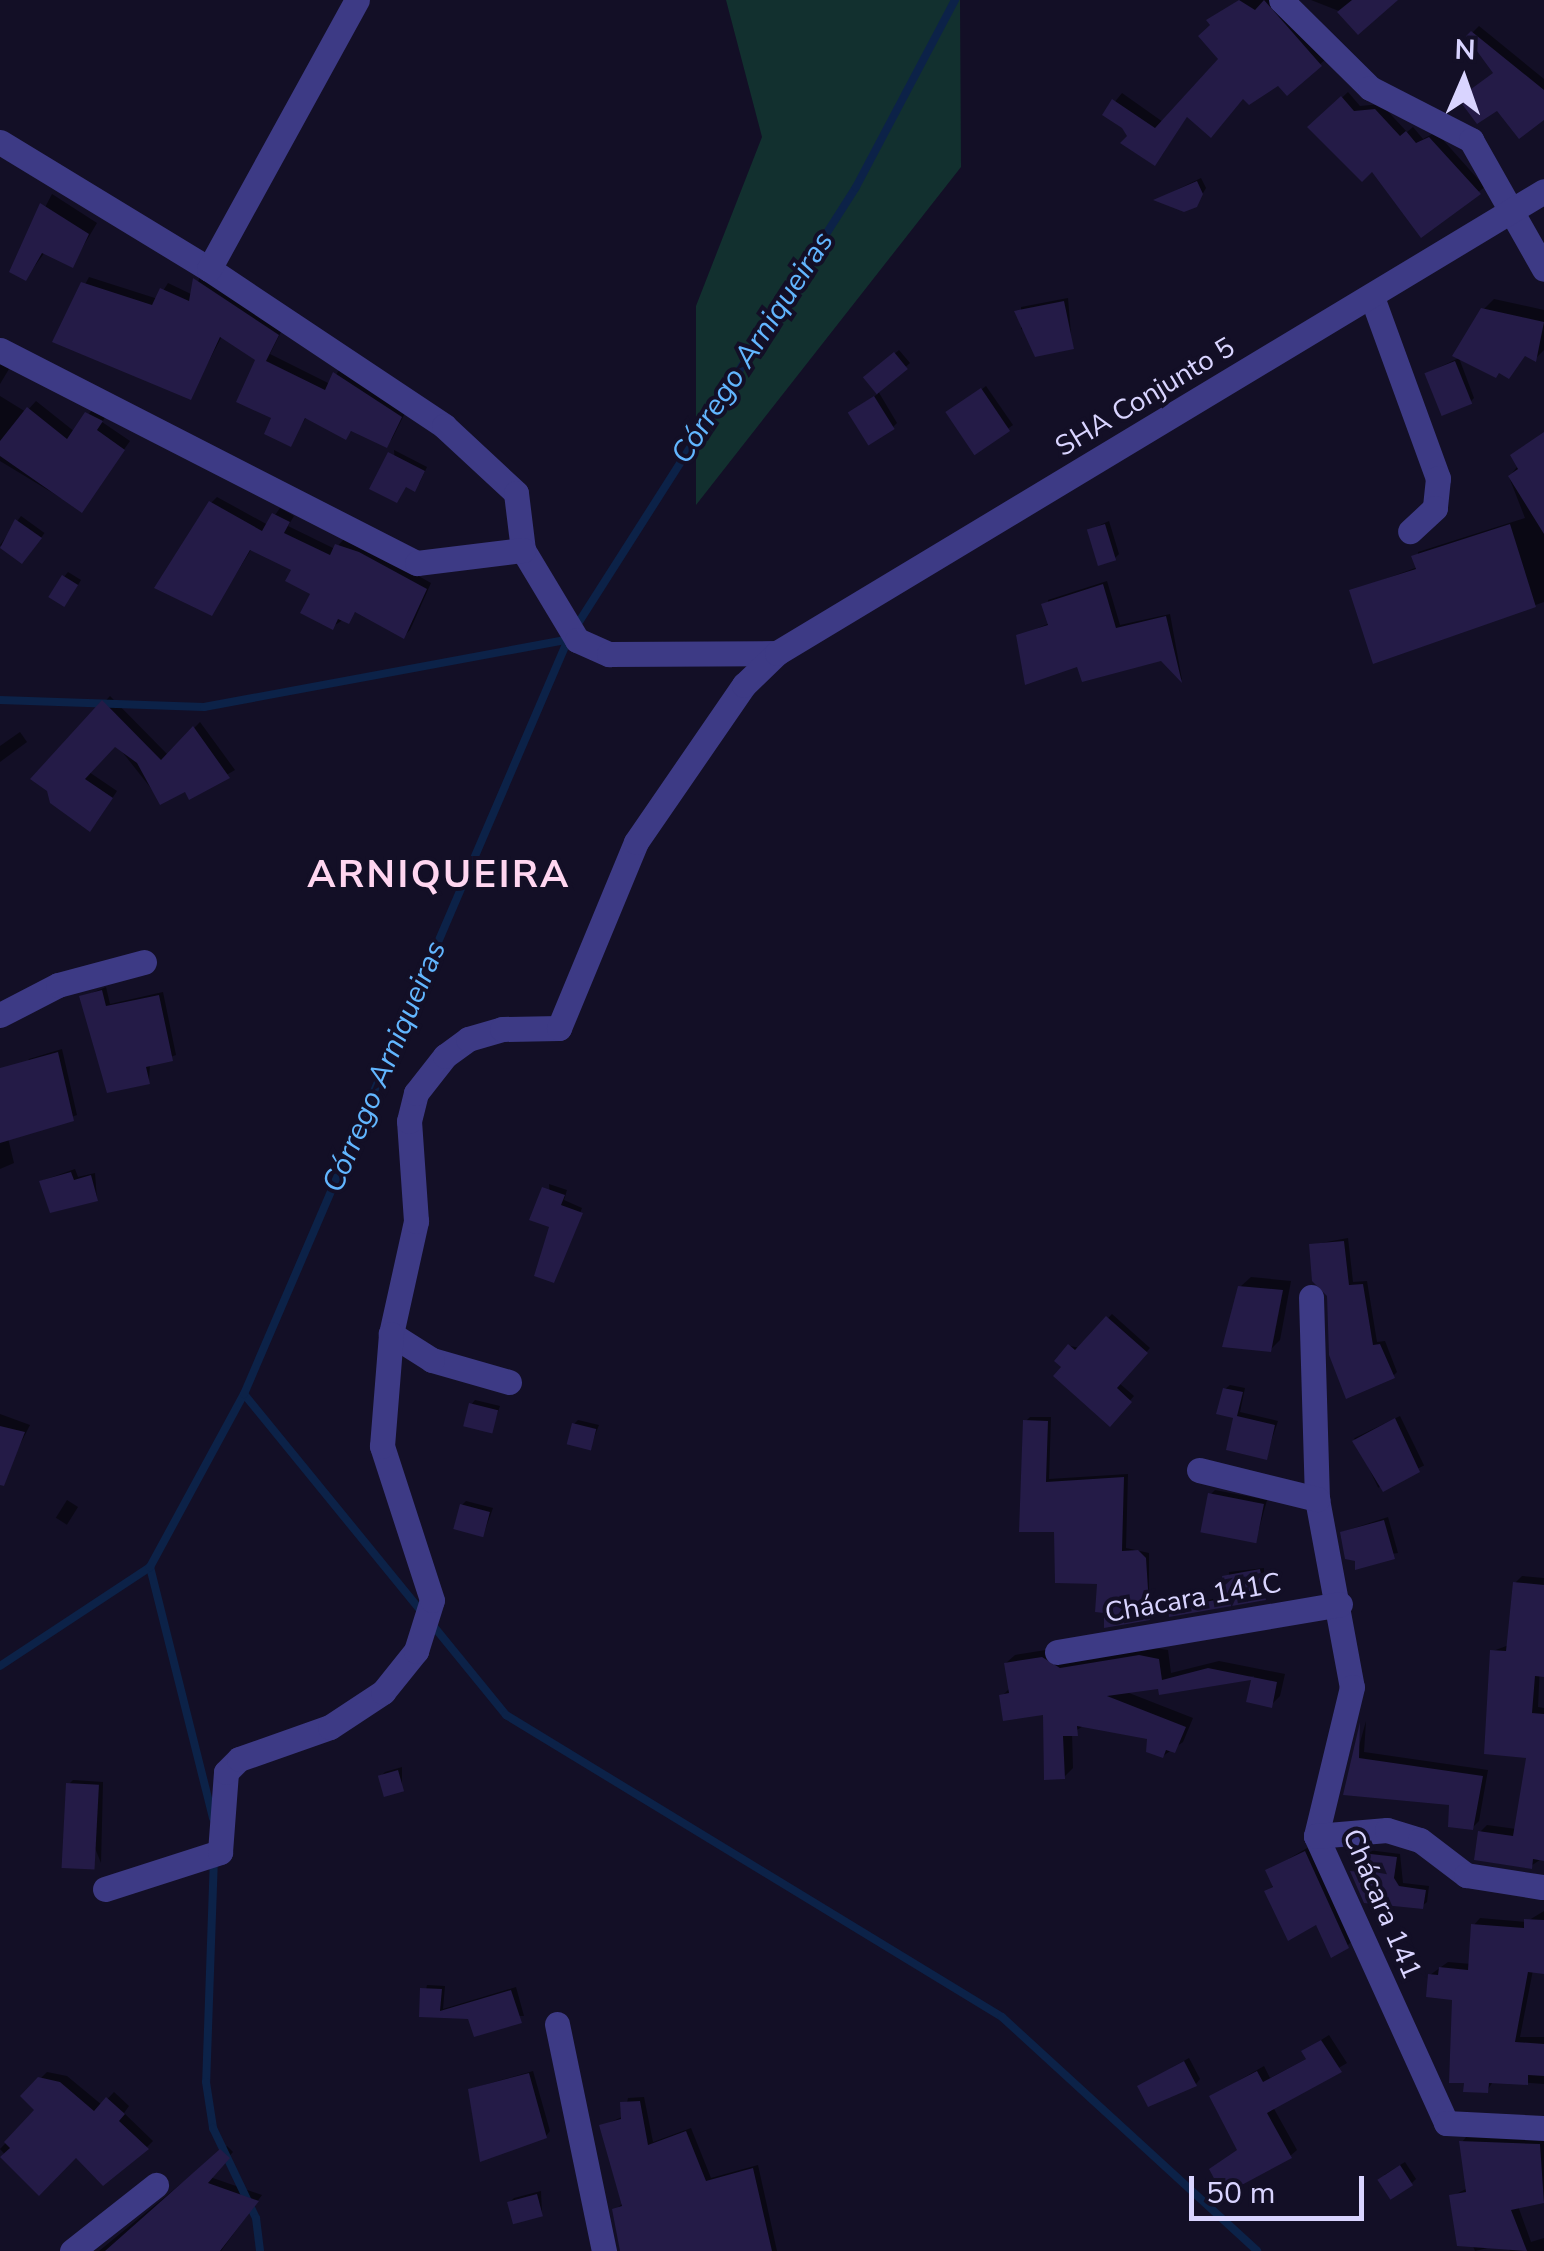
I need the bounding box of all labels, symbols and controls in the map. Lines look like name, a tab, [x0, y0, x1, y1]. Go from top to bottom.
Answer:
north arrow	[1414, 30, 1514, 130]
text: N	[1454, 31, 1476, 69]
water label: Córrego Arniqueiras	[664, 225, 842, 471]
street label: SHA Conjunto 5	[1049, 330, 1241, 464]
district label: ARNIQUEIRA	[307, 852, 571, 898]
water label: Córrego Arniqueiras	[316, 936, 454, 1198]
street label: Chácara 141C	[1102, 1566, 1284, 1630]
street label: Chácara 141	[1335, 1824, 1429, 1984]
scale bar	[1194, 2156, 1369, 2218]
text: 50 m	[1206, 2173, 1275, 2214]

